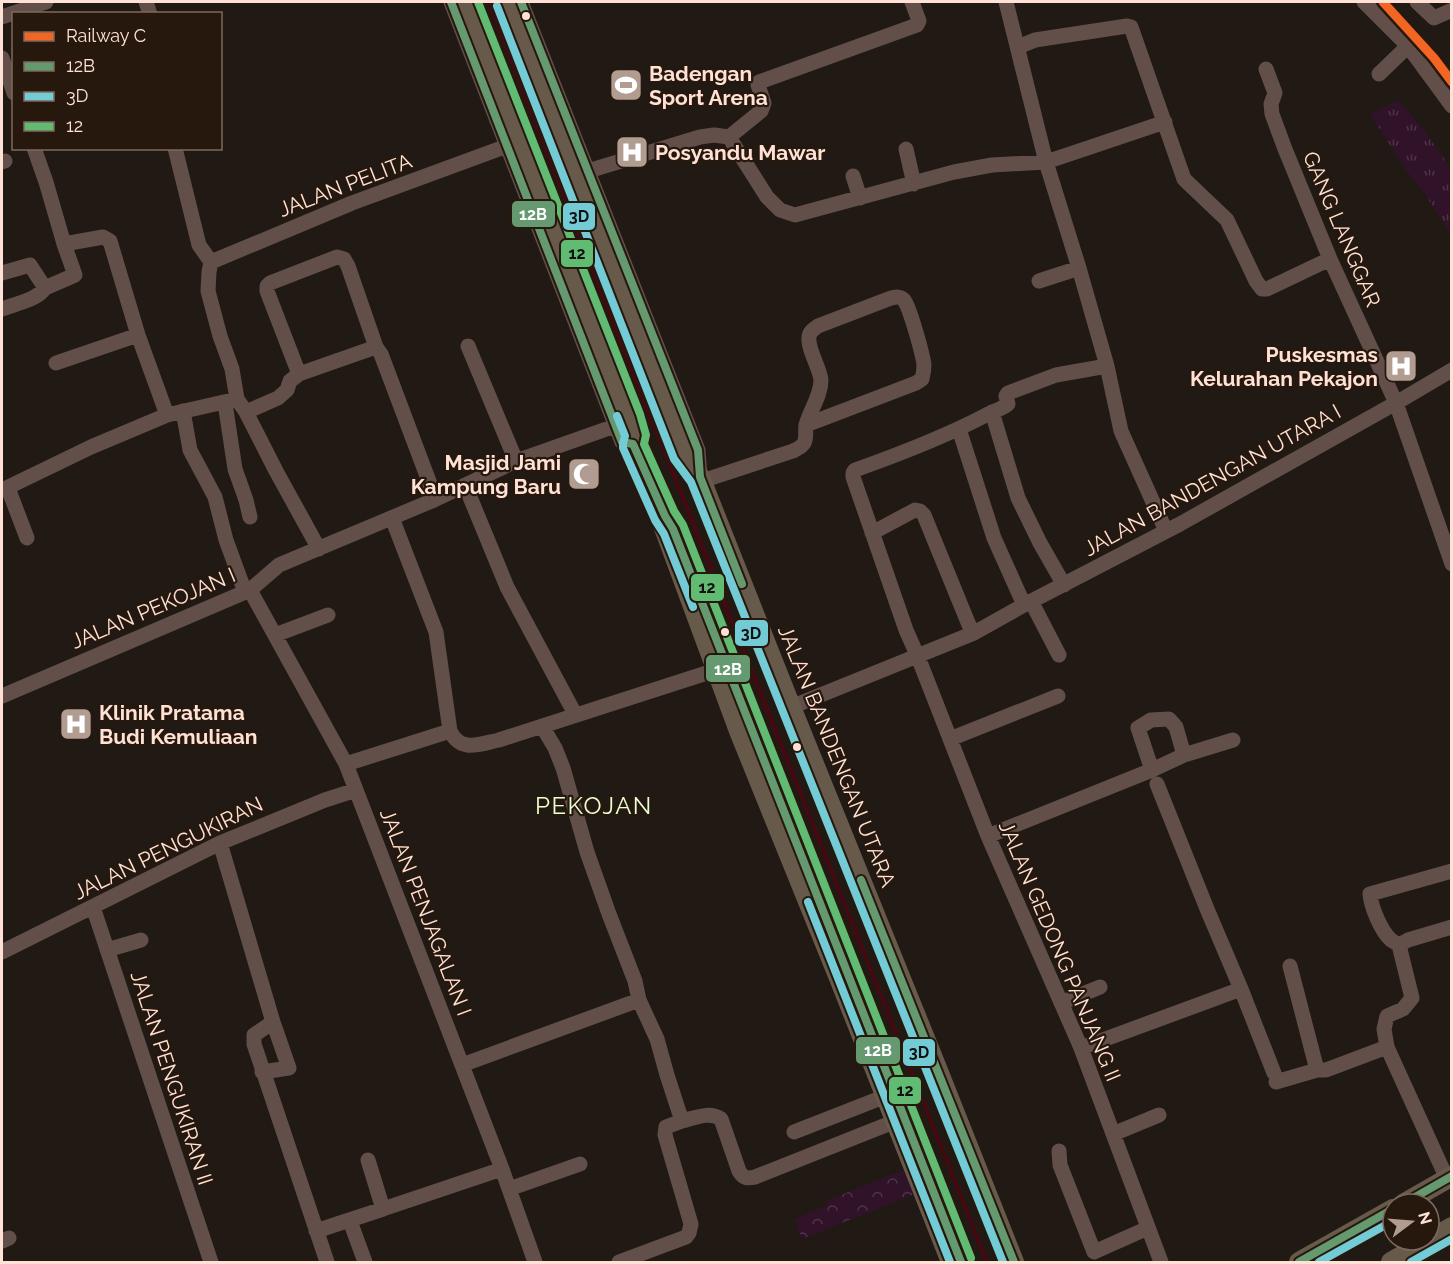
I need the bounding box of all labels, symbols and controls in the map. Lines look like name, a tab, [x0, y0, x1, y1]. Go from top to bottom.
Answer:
unlabelled marker	[520, 10, 532, 22]
legend	[12, 12, 222, 150]
text: Railway C	[66, 25, 146, 46]
text: 12B	[66, 55, 95, 76]
place label: Badengan Sport Arena	[649, 61, 768, 110]
sports icon: Badengan Sport Arena	[608, 67, 644, 103]
text: 3D	[66, 85, 89, 106]
text: 12	[66, 115, 83, 136]
hospital icon: Posyandu Mawar	[614, 134, 650, 170]
place label: Posyandu Mawar	[655, 140, 825, 165]
street label: GANG LANGGAR	[1298, 147, 1386, 311]
street label: JALAN PELITA	[275, 148, 415, 222]
line badge: 12B	[511, 200, 556, 228]
line badge: 3D	[562, 202, 596, 231]
text: 12B	[519, 205, 547, 224]
text: 3D	[569, 207, 589, 226]
line badge: 12	[560, 239, 594, 268]
text: 12	[569, 244, 585, 263]
place label: Puskesmas Kelurahan Pekajon	[1190, 342, 1378, 391]
hospital icon: Puskesmas Kelurahan Pekajon	[1383, 348, 1419, 384]
street label: JALAN BANDENGAN UTARA I	[1079, 399, 1345, 561]
place label: Masjid Jami Kampung Baru	[411, 450, 561, 499]
mosque icon: Masjid Jami Kampung Baru	[566, 456, 602, 492]
street label: JALAN PEKOJAN I	[67, 562, 239, 654]
line badge: 12	[690, 573, 725, 602]
text: 12	[699, 578, 715, 597]
line badge: 3D	[734, 619, 769, 647]
street label: JALAN BANDENGAN UTARA	[773, 621, 901, 891]
text: 3D	[741, 624, 761, 643]
unlabelled marker	[719, 626, 731, 638]
line badge: 12B	[705, 654, 751, 683]
text: 12B	[714, 660, 742, 679]
place label: Klinik Pratama Budi Kemuliaan	[99, 700, 257, 749]
hospital icon: Klinik Pratama Budi Kemuliaan	[58, 706, 94, 742]
unlabelled marker	[791, 741, 803, 753]
street label: JALAN PENGUKIRAN	[69, 791, 267, 905]
district label: PEKOJAN	[535, 791, 653, 820]
street label: JALAN PENJAGALAN I	[375, 805, 477, 1019]
street label: JALAN GEDONG PANJANG II	[994, 817, 1126, 1085]
street label: JALAN PENGUKIRAN II	[126, 968, 218, 1188]
line badge: 12B	[855, 1036, 901, 1065]
line badge: 3D	[902, 1038, 936, 1067]
text: 12B	[864, 1041, 892, 1060]
text: 3D	[909, 1043, 929, 1062]
line badge: 12	[888, 1076, 922, 1105]
text: 12	[897, 1081, 913, 1100]
north arrow	[1381, 1192, 1441, 1252]
text: N	[1414, 1210, 1436, 1226]

